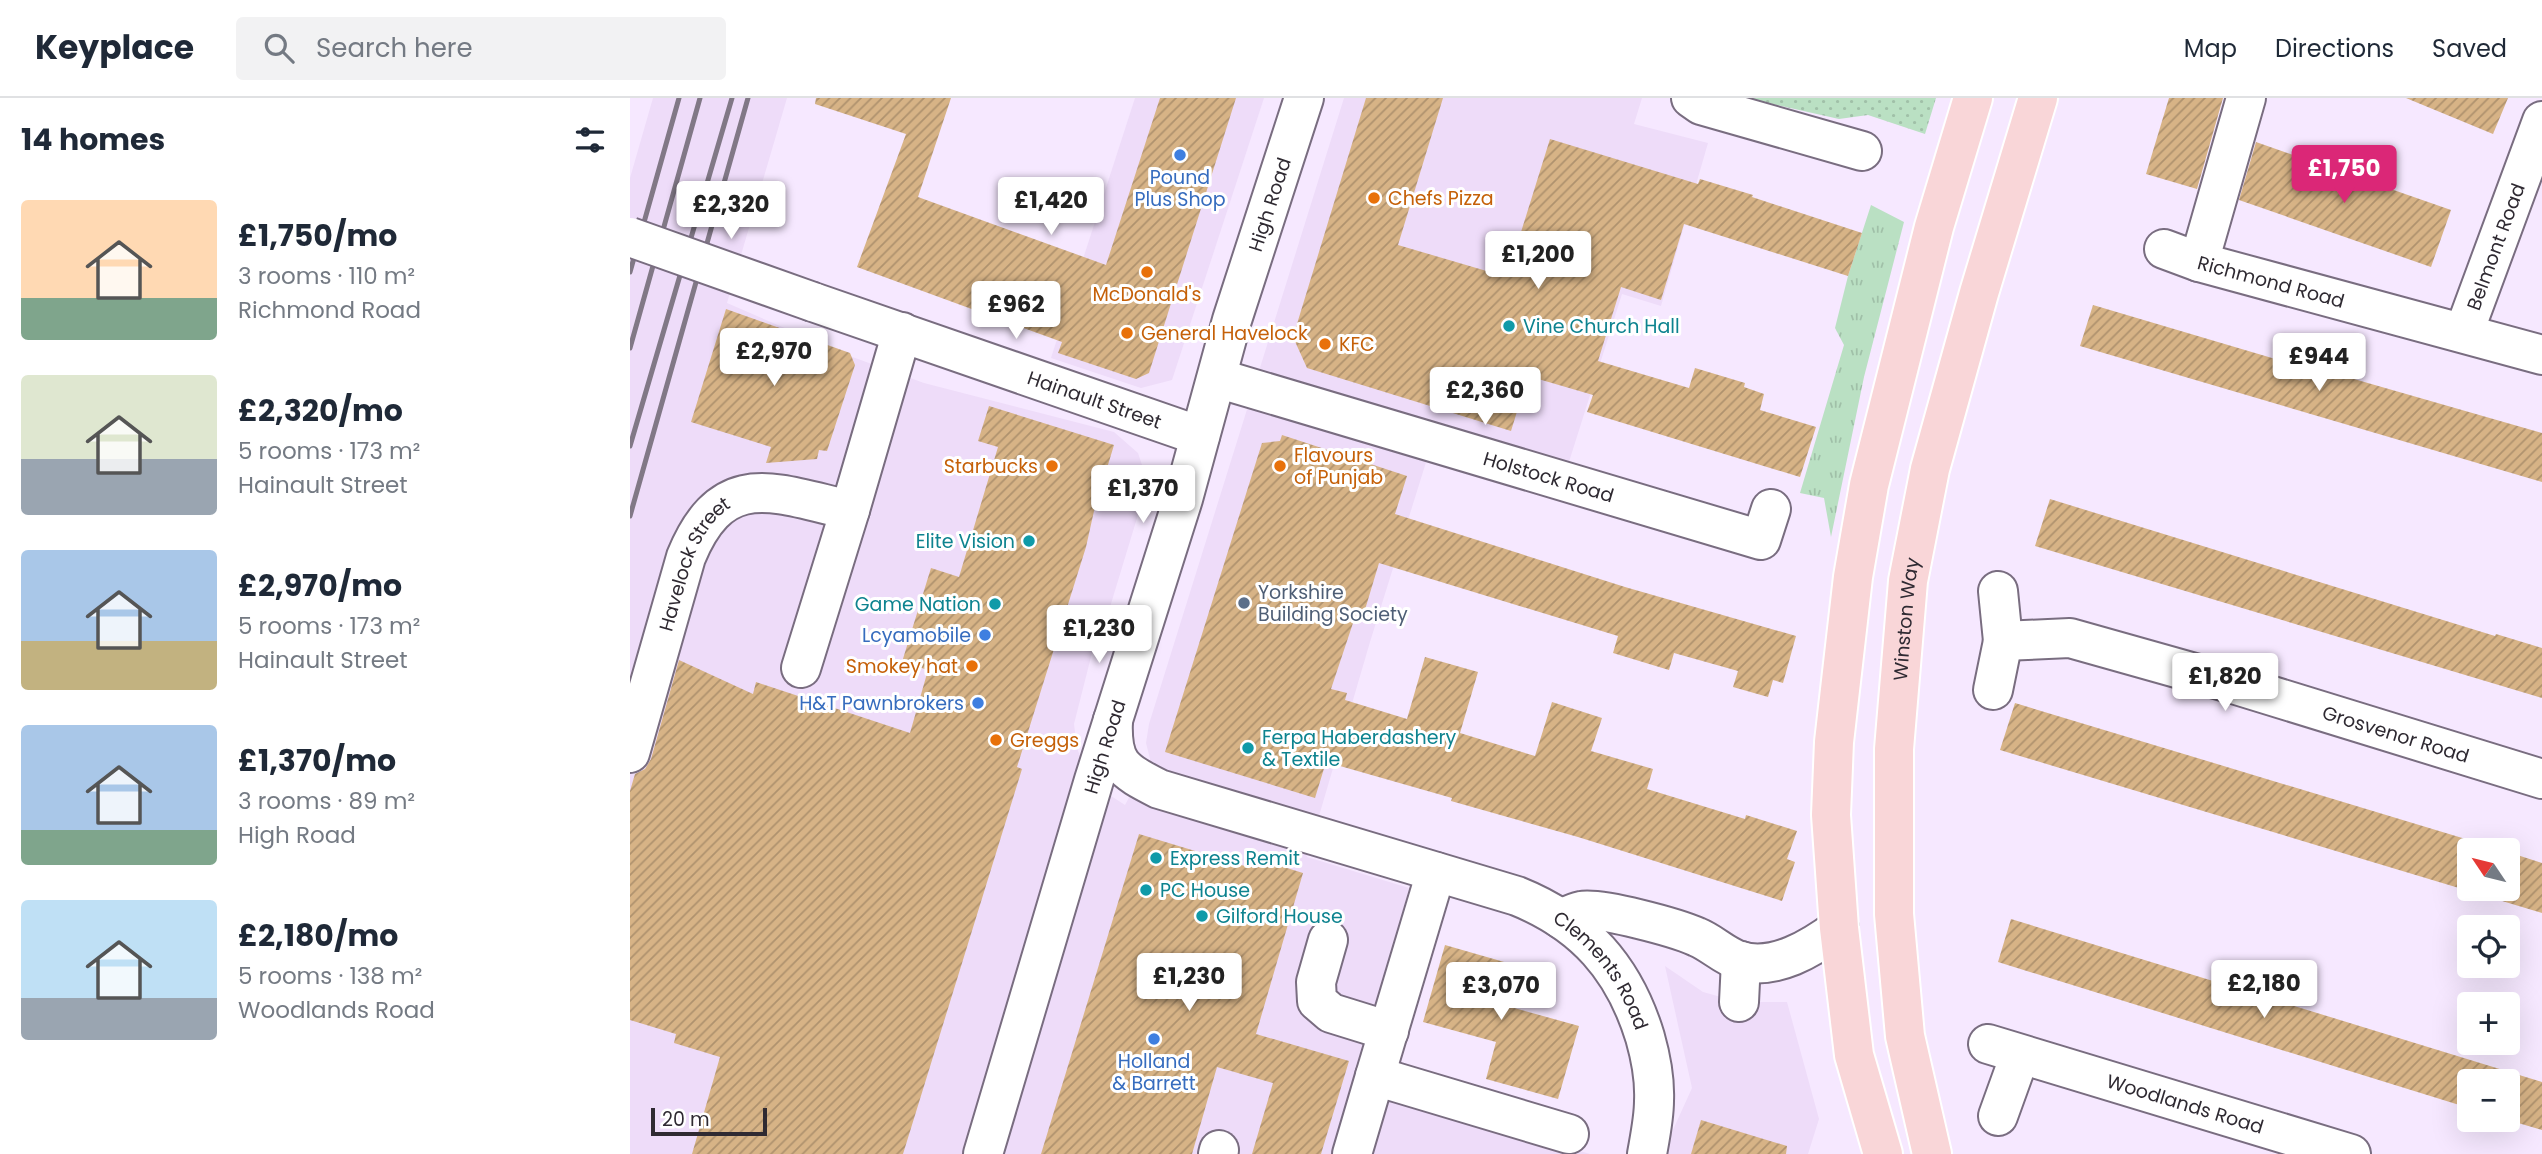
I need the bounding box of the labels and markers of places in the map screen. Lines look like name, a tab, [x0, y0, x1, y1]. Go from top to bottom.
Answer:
pin: £1,750	[2287, 146, 2401, 205]
marker: Pound Plus Shop	[1172, 147, 1188, 163]
place label: Pound Plus Shop	[1134, 164, 1226, 213]
pin: £1,420	[994, 178, 1108, 237]
pin: £2,320	[674, 181, 788, 241]
place label: Chefs Pizza	[1388, 185, 1494, 212]
marker: Chefs Pizza	[1366, 190, 1382, 206]
pin: £1,200	[1481, 232, 1595, 291]
marker: McDonald's	[1139, 264, 1155, 280]
place label: McDonald's	[1093, 281, 1201, 308]
pin: £962	[975, 282, 1057, 341]
place label: Vine Church Hall	[1523, 313, 1680, 340]
marker: Vine Church Hall	[1501, 318, 1517, 334]
place label: General Havelock	[1141, 320, 1308, 347]
marker: General Havelock	[1119, 325, 1135, 341]
pin: £2,970	[717, 328, 831, 388]
place label: KFC	[1339, 331, 1375, 358]
pin: £944	[2278, 334, 2360, 393]
marker: KFC	[1317, 336, 1333, 352]
pin: £2,360	[1428, 368, 1542, 427]
place label: Flavours of Punjab	[1294, 442, 1383, 491]
place label: Starbucks	[944, 453, 1038, 480]
marker: Starbucks	[1044, 458, 1060, 474]
marker: Flavours of Punjab	[1272, 458, 1288, 474]
pin: £1,370	[1086, 466, 1200, 525]
place label: Elite Vision	[916, 528, 1015, 555]
marker: Elite Vision	[1021, 533, 1037, 549]
place label: Yorkshire Building Society	[1258, 579, 1408, 628]
place label: Game Nation	[855, 591, 981, 618]
marker: Yorkshire Building Society	[1236, 595, 1252, 611]
marker: Game Nation	[987, 596, 1003, 612]
pin: £1,230	[1042, 606, 1156, 665]
place label: Lcyamobile	[862, 622, 971, 649]
marker: Lcyamobile	[977, 627, 993, 643]
place label: Smokey hat	[846, 653, 958, 680]
pin: £1,820	[2168, 654, 2282, 713]
marker: Smokey hat	[964, 658, 980, 674]
place label: H&T Pawnbrokers	[799, 690, 964, 717]
marker: H&T Pawnbrokers	[970, 695, 986, 711]
place label: Ferpa Haberdashery & Textile	[1262, 724, 1457, 773]
place label: Greggs	[1010, 727, 1079, 754]
marker: Greggs	[988, 732, 1004, 748]
marker: Ferpa Haberdashery & Textile	[1240, 740, 1256, 756]
place label: Express Remit	[1170, 845, 1300, 872]
marker: Express Remit	[1148, 850, 1164, 866]
place label: PC House	[1160, 877, 1250, 904]
marker: PC House	[1138, 882, 1154, 898]
place label: Gilford House	[1216, 903, 1343, 930]
marker: Gilford House	[1194, 908, 1210, 924]
pin: £1,230	[1132, 954, 1246, 1013]
pin: £2,180	[2207, 960, 2321, 1020]
pin: £3,070	[1444, 962, 1558, 1022]
marker: Holland & Barrett	[1146, 1031, 1162, 1047]
place label: Holland & Barrett	[1112, 1048, 1196, 1097]

